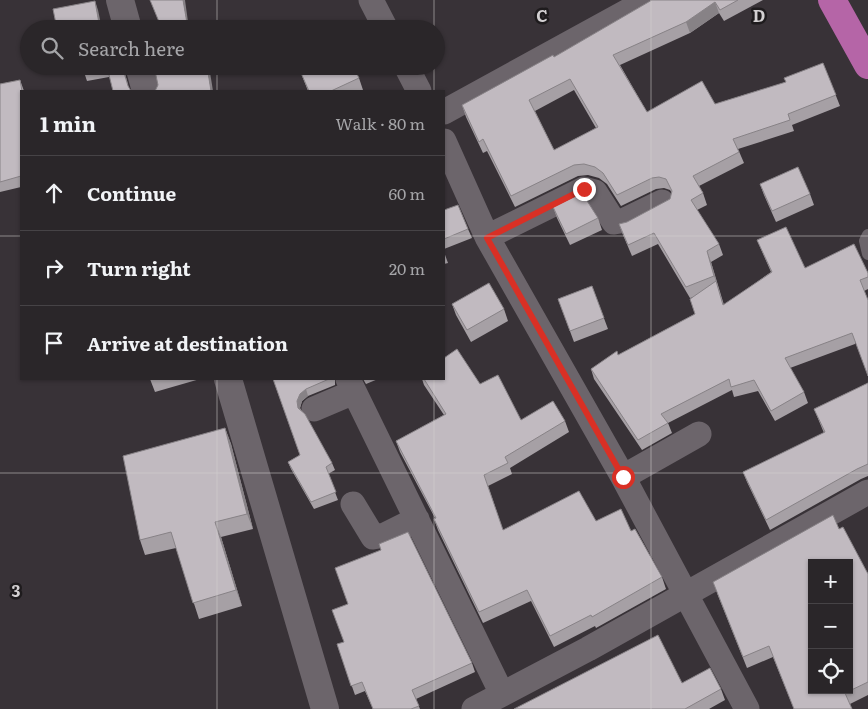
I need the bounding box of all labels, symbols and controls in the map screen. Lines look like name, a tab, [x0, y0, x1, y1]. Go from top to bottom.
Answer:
text: C	[536, 3, 548, 27]
text: D	[753, 3, 765, 27]
search box	[20, 20, 445, 75]
icon: search	[38, 34, 66, 62]
text: Search here	[78, 34, 185, 62]
text: 1 min	[40, 107, 96, 138]
text: Walk · 80 m	[336, 111, 425, 135]
route end	[573, 178, 596, 201]
icon: ahead	[40, 179, 68, 207]
text: Continue	[87, 179, 176, 207]
text: 60 m	[388, 181, 425, 205]
icon: right	[40, 254, 68, 282]
text: Turn right	[87, 254, 191, 282]
text: 20 m	[389, 256, 425, 280]
icon: arrive	[40, 329, 68, 357]
text: Arrive at destination	[87, 329, 288, 357]
route start	[612, 466, 635, 489]
map controls	[808, 559, 853, 694]
button: +	[808, 559, 853, 604]
text: 3	[12, 578, 21, 602]
button: −	[808, 604, 853, 649]
button: locate	[808, 649, 853, 694]

